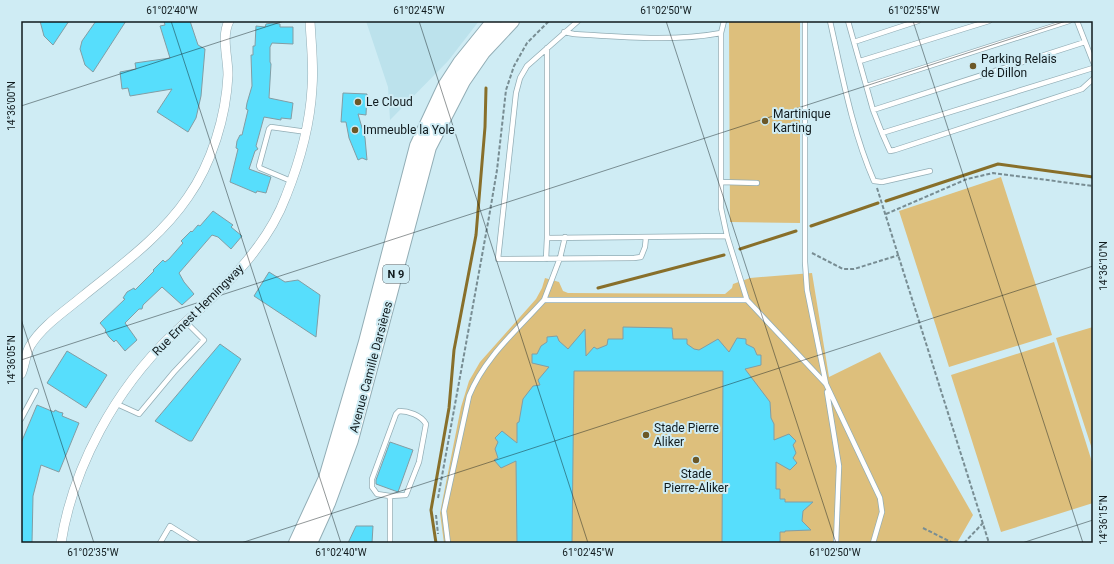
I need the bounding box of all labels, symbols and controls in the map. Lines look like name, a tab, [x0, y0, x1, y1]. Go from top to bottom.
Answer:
text: 61°02'40"W	[146, 5, 198, 16]
text: 61°02'45"W	[393, 5, 445, 16]
text: 61°02'50"W	[640, 5, 692, 16]
text: 61°02'55"W	[888, 5, 940, 16]
place label: Parking Relais de Dillon	[981, 52, 1057, 80]
marker: Parking Relais de Dillon	[968, 61, 978, 71]
text: 14°36'00"N	[6, 81, 17, 131]
place label: Le Cloud	[366, 95, 413, 109]
marker: Le Cloud	[353, 97, 363, 107]
place label: Martinique Karting	[773, 107, 831, 135]
marker: Martinique Karting	[760, 116, 770, 126]
place label: Immeuble la Yole	[363, 123, 455, 137]
marker: Immeuble la Yole	[350, 125, 360, 135]
text: 14°36'10"N	[1098, 241, 1109, 291]
street label: Rue Ernest Hemingway	[149, 261, 247, 359]
road number: N 9	[383, 265, 409, 283]
street label: Avenue Camille Darsières	[347, 300, 395, 434]
text: 14°36'05"N	[6, 335, 17, 385]
place label: Stade Pierre Aliker	[654, 421, 719, 449]
marker: Stade Pierre Aliker	[641, 430, 651, 440]
marker: Stade Pierre-Aliker	[691, 455, 701, 465]
place label: Stade Pierre-Aliker	[664, 467, 728, 495]
text: 14°36'15"N	[1098, 495, 1109, 545]
text: 61°02'35"W	[67, 547, 119, 558]
text: 61°02'40"W	[315, 547, 367, 558]
text: 61°02'45"W	[562, 547, 614, 558]
text: 61°02'50"W	[809, 547, 861, 558]

